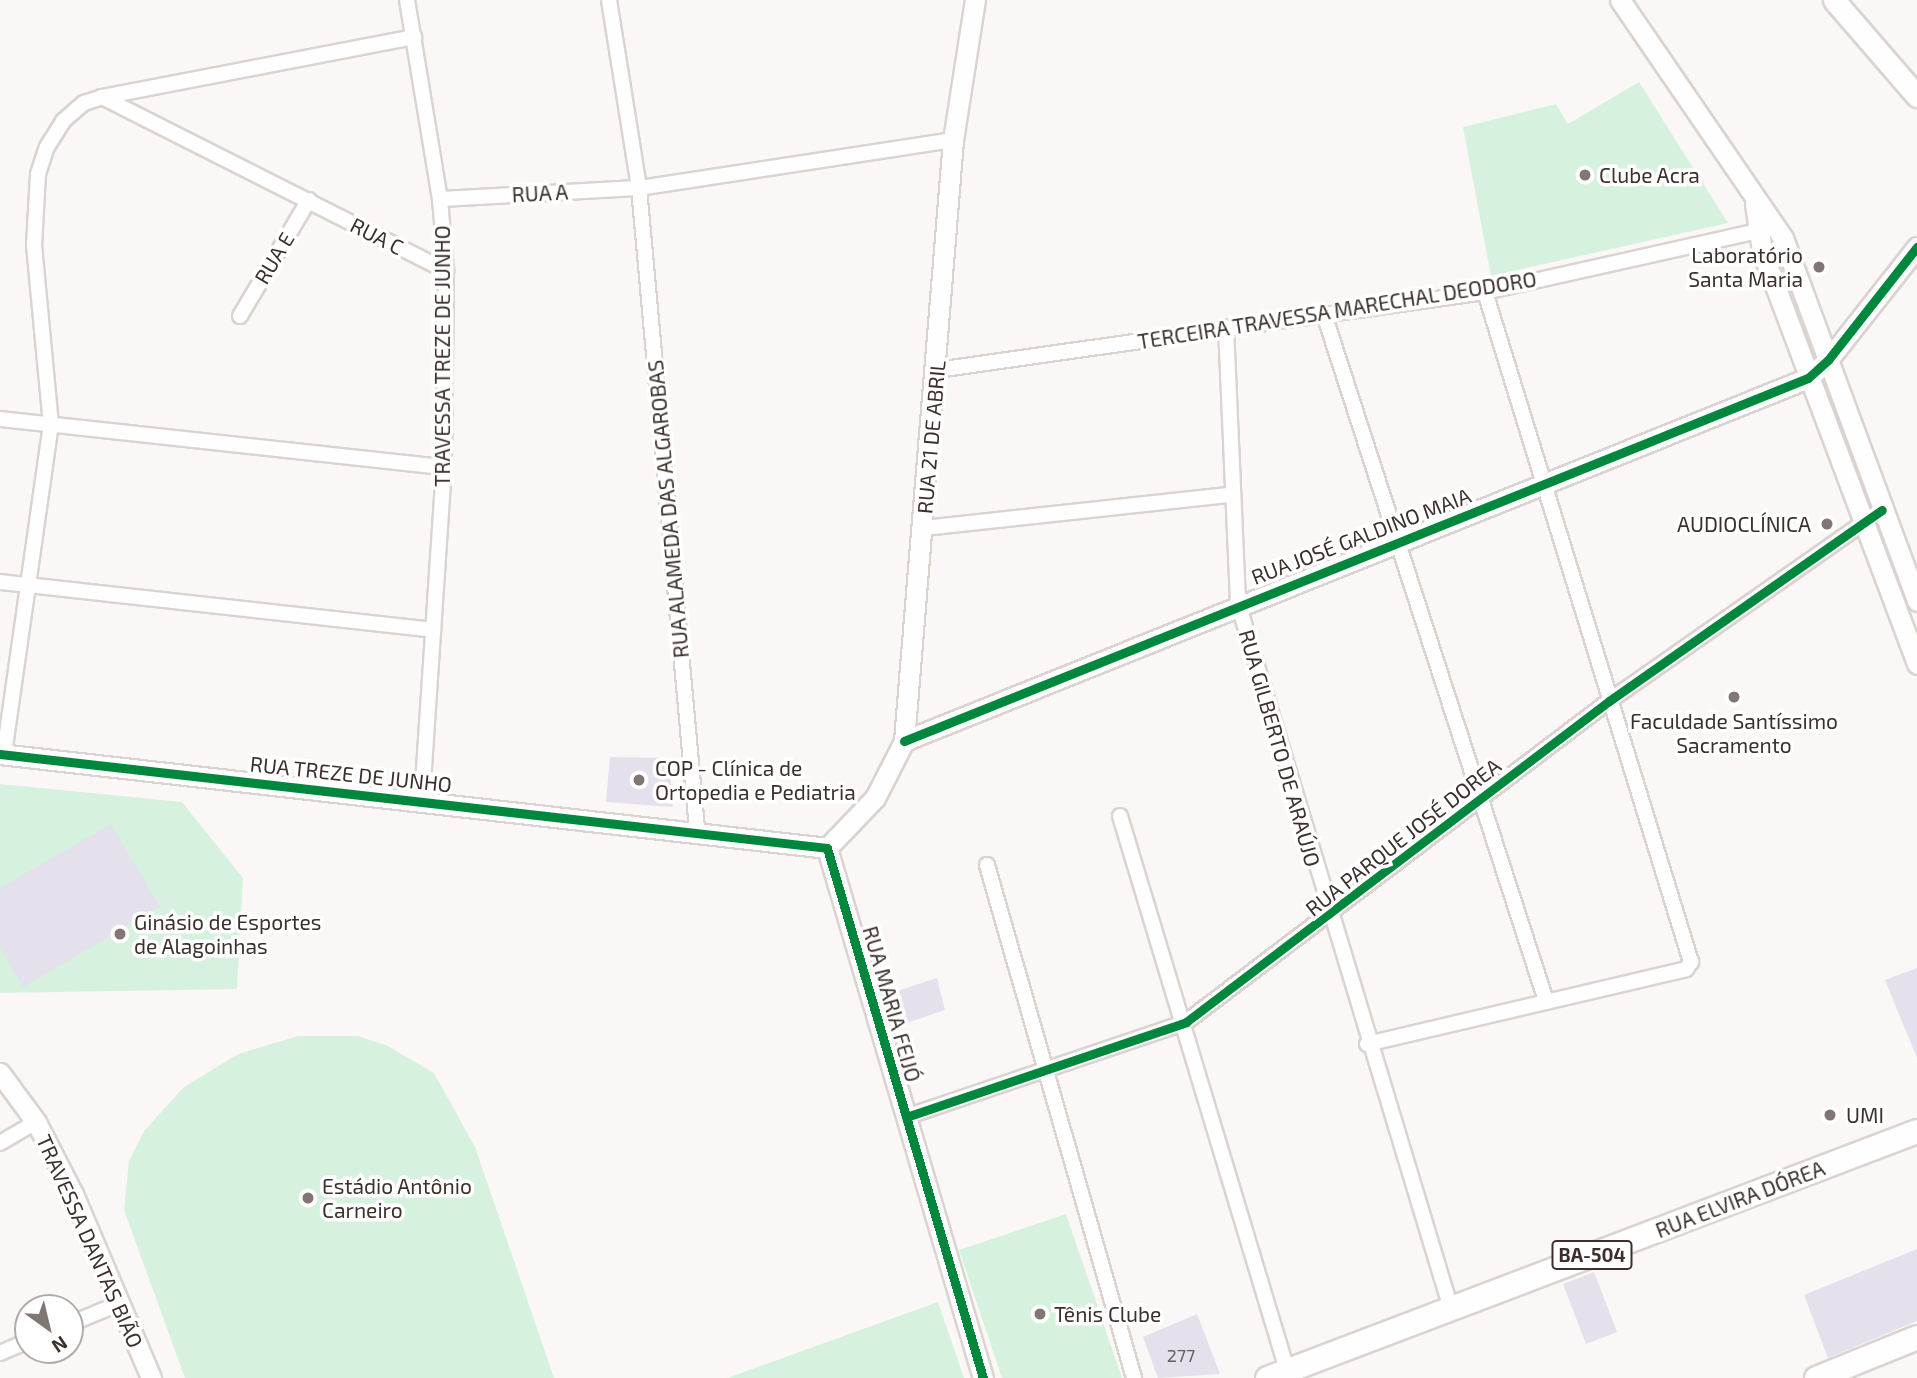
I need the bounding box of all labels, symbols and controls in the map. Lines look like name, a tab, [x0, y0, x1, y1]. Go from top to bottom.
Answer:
place label: Clube Acra	[1599, 162, 1700, 188]
marker: Clube Acra	[1577, 167, 1593, 183]
street label: RUA A	[511, 179, 569, 207]
street label: RUA C	[346, 212, 408, 260]
street label: TRAVESSA TREZE DE JUNHO	[429, 224, 455, 488]
street label: RUA E	[249, 227, 299, 289]
place label: Laboratório Santa Maria	[1688, 242, 1803, 292]
marker: Laboratório Santa Maria	[1809, 257, 1829, 277]
street label: TERCEIRA TRAVESSA MARECHAL DEODORO	[1135, 266, 1539, 354]
street label: RUA ALAMEDA DAS ALGAROBAS	[642, 358, 694, 660]
street label: RUA 21 DE ABRIL	[912, 359, 950, 515]
street label: RUA JOSÉ GALDINO MAIA	[1247, 482, 1475, 590]
place label: AUDIOCLÍNICA	[1677, 511, 1811, 537]
marker: AUDIOCLÍNICA	[1817, 514, 1837, 534]
street label: RUA GILBERTO DE ARAÚJO	[1234, 626, 1326, 870]
marker: Faculdade Santíssimo Sacramento	[1726, 689, 1742, 705]
place label: Faculdade Santíssimo Sacramento	[1630, 708, 1838, 758]
street label: RUA TREZE DE JUNHO	[248, 751, 454, 797]
street label: RUA PARQUE JOSÉ DOREA	[1300, 753, 1506, 921]
place label: COP - Clínica de Ortopedia e Pediatria	[655, 755, 856, 805]
marker: COP - Clínica de Ortopedia e Pediatria	[629, 770, 649, 790]
place label: Ginásio de Esportes de Alagoinhas	[134, 909, 322, 959]
street label: RUA MARIA FEIJÓ	[858, 923, 926, 1085]
marker: Ginásio de Esportes de Alagoinhas	[112, 926, 128, 942]
place label: UMI	[1846, 1102, 1884, 1128]
marker: UMI	[1820, 1105, 1840, 1125]
street label: TRAVESSA DANTAS BIÃO	[31, 1130, 149, 1352]
street label: RUA ELVIRA DÓREA	[1651, 1155, 1829, 1243]
place label: Estádio Antônio Carneiro	[322, 1173, 472, 1223]
marker: Estádio Antônio Carneiro	[300, 1190, 316, 1206]
road number: BA-504	[1550, 1240, 1634, 1270]
north arrow	[14, 1294, 84, 1364]
place label: Tênis Clube	[1054, 1301, 1161, 1327]
marker: Tênis Clube	[1032, 1306, 1048, 1322]
house number: 277	[1167, 1344, 1195, 1366]

